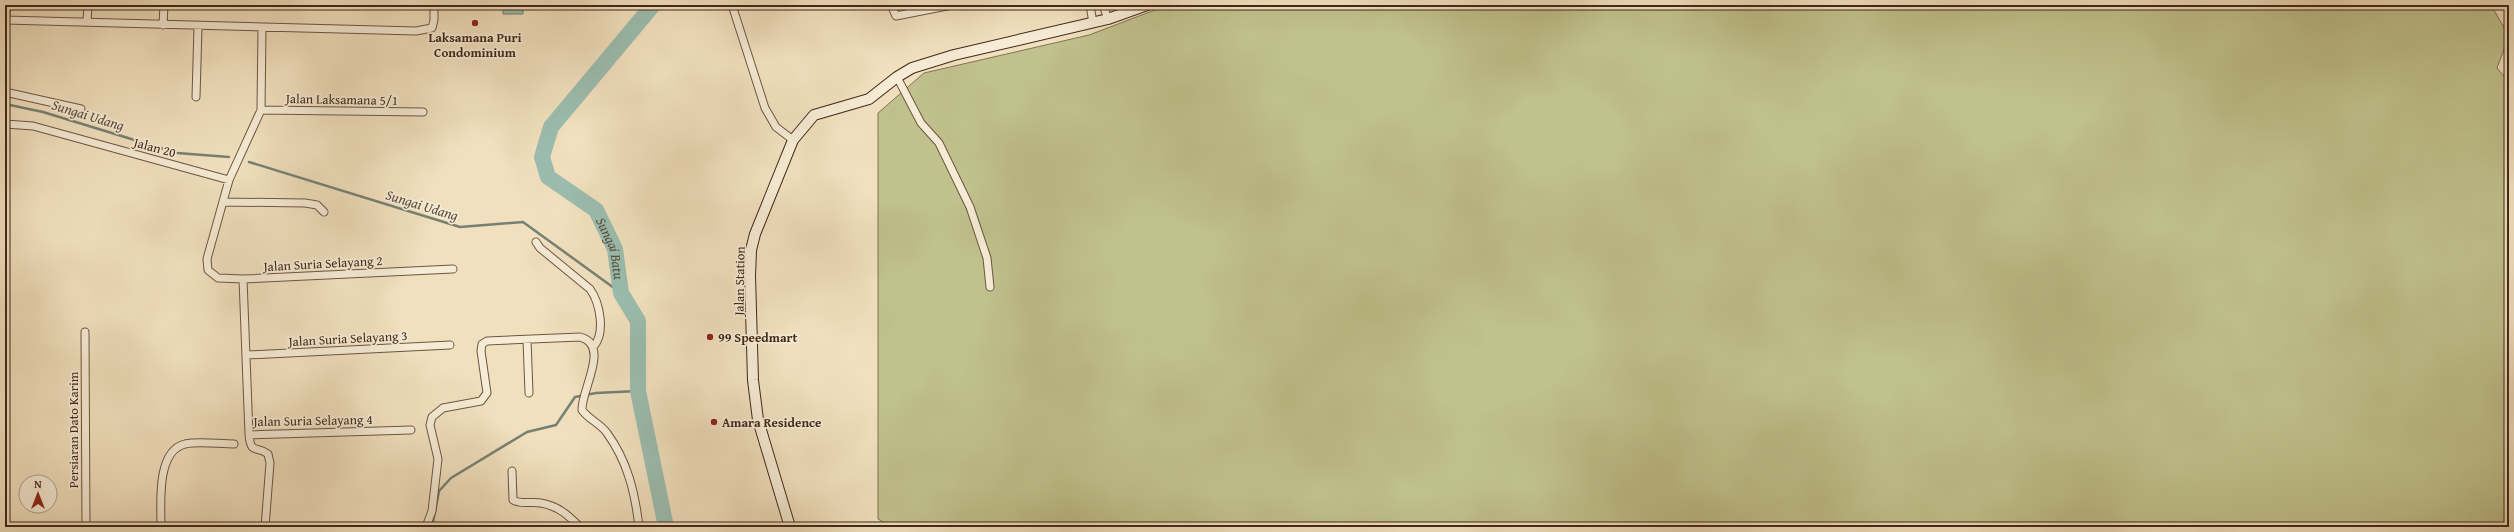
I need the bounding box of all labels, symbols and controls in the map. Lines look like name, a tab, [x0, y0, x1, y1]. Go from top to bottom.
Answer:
marker: Laksamana Puri Condominium	[470, 18, 480, 28]
place label: Laksamana Puri Condominium	[428, 28, 522, 62]
street label: Jalan Laksamana 5/1	[284, 89, 398, 110]
water label: Sungai Udang	[49, 94, 127, 136]
street label: Jalan 20	[130, 132, 178, 162]
water label: Sungai Udang	[383, 184, 461, 226]
water label: Sungai Batu	[591, 214, 629, 281]
street label: Jalan Station	[729, 245, 750, 318]
street label: Jalan Suria Selayang 2	[261, 251, 383, 276]
street label: Jalan Suria Selayang 3	[286, 326, 408, 351]
place label: 99 Speedmart	[718, 328, 798, 347]
marker: 99 Speedmart	[705, 332, 715, 342]
street label: Persiaran Dato Karim	[64, 371, 83, 488]
street label: Jalan Suria Selayang 4	[251, 410, 373, 431]
place label: Amara Residence	[722, 413, 821, 432]
marker: Amara Residence	[709, 417, 719, 427]
north arrow	[18, 474, 58, 514]
text: N	[34, 476, 42, 492]

